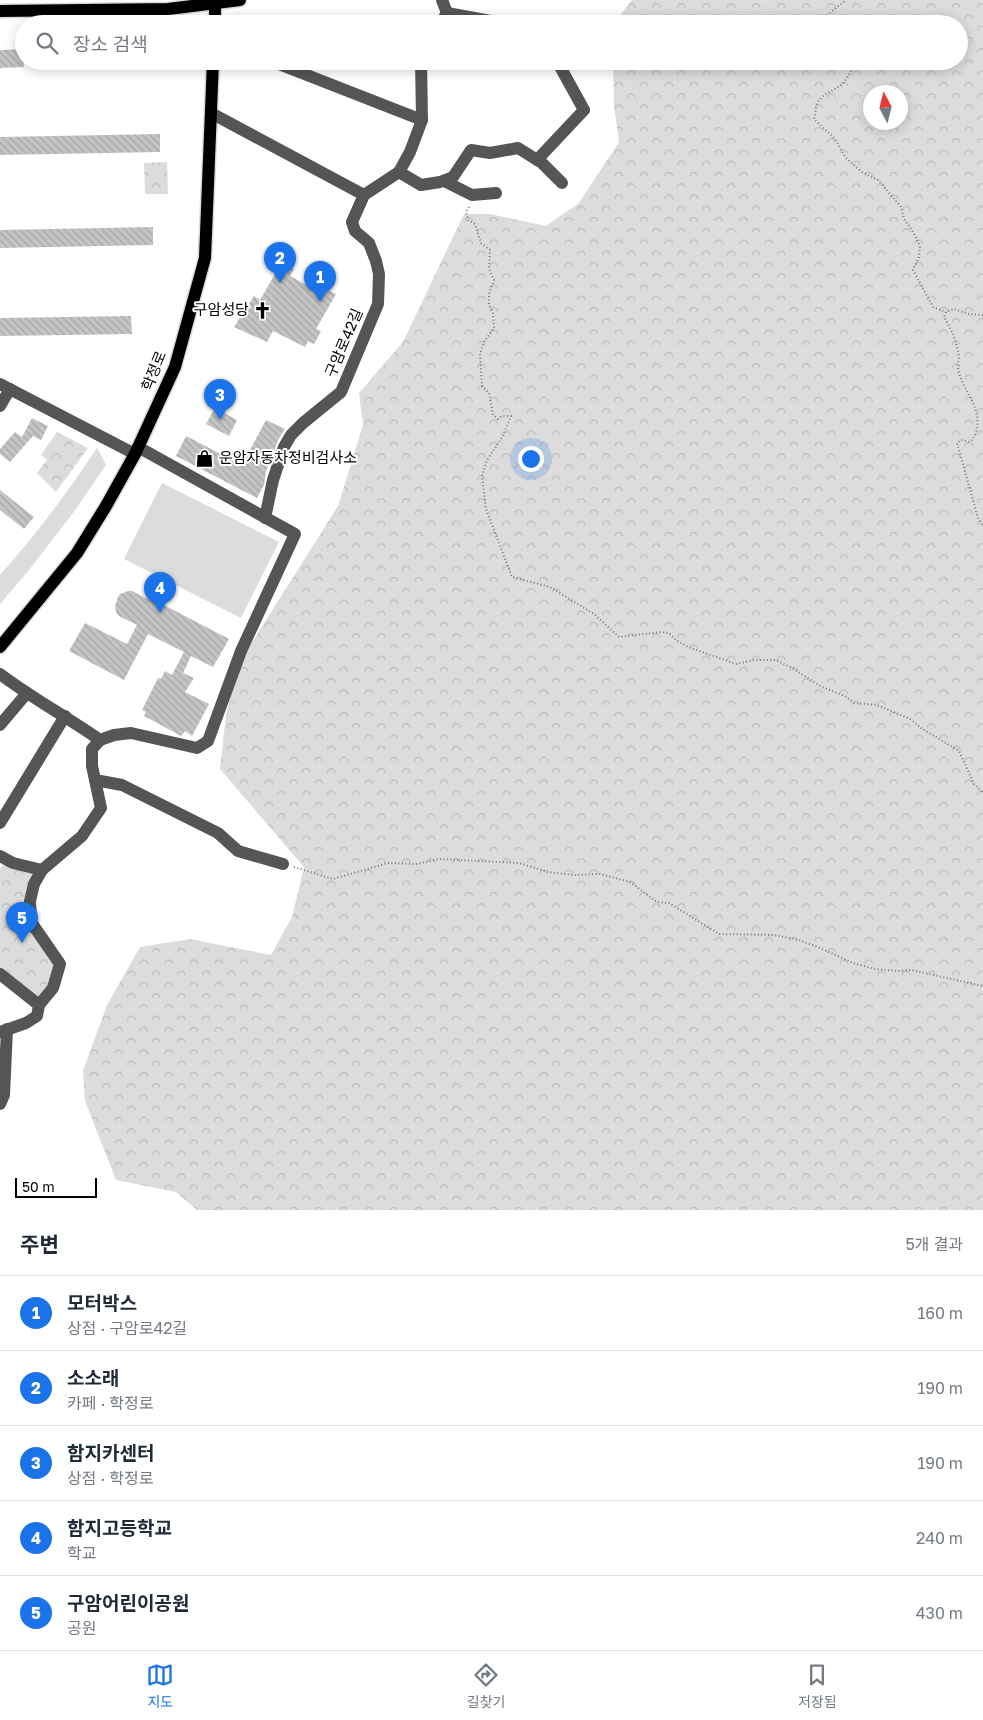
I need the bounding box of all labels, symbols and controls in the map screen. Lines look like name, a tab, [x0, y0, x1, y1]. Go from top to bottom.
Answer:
search box	[15, 15, 968, 70]
icon: search	[33, 29, 61, 57]
text: 장소 검색	[73, 32, 148, 55]
north arrow	[863, 85, 908, 130]
pin: 2	[264, 242, 296, 283]
pin: 1	[304, 261, 336, 302]
place label: 구암성당	[194, 300, 249, 318]
church icon: 구암성당	[253, 300, 273, 320]
street label: 구암로42길	[321, 305, 366, 380]
street label: 학정로	[137, 348, 169, 393]
pin: 3	[204, 379, 236, 420]
your location	[518, 446, 544, 472]
shop icon: 운암자동차정비검사소	[195, 448, 215, 468]
place label: 운암자동차정비검사소	[219, 448, 357, 466]
pin: 4	[144, 572, 176, 613]
pin: 5	[6, 902, 38, 943]
scale bar	[15, 1175, 98, 1198]
text: 50 m	[22, 1178, 55, 1195]
text: 주변	[20, 1231, 59, 1257]
text: 5개 결과	[906, 1234, 963, 1254]
text: 모터박스	[67, 1291, 137, 1314]
text: 1	[32, 1303, 40, 1323]
text: 160 m	[917, 1303, 963, 1323]
text: 상점 · 구암로42길	[67, 1318, 187, 1338]
text: 소소래	[67, 1366, 119, 1389]
text: 2	[31, 1378, 41, 1398]
text: 190 m	[917, 1378, 963, 1398]
text: 카페 · 학정로	[67, 1393, 153, 1413]
text: 함지카센터	[67, 1441, 154, 1464]
text: 3	[31, 1453, 41, 1473]
text: 190 m	[917, 1453, 963, 1473]
text: 상점 · 학정로	[67, 1468, 153, 1488]
text: 함지고등학교	[67, 1516, 172, 1539]
text: 4	[31, 1528, 41, 1548]
text: 240 m	[916, 1528, 963, 1548]
text: 학교	[67, 1543, 96, 1563]
text: 구암어린이공원	[67, 1591, 189, 1614]
text: 5	[31, 1603, 41, 1623]
text: 430 m	[916, 1603, 963, 1623]
text: 공원	[67, 1618, 96, 1638]
tab: 지도	[146, 1661, 174, 1711]
tab: 길찾기	[467, 1661, 505, 1711]
tab: 저장됨	[798, 1661, 837, 1711]

